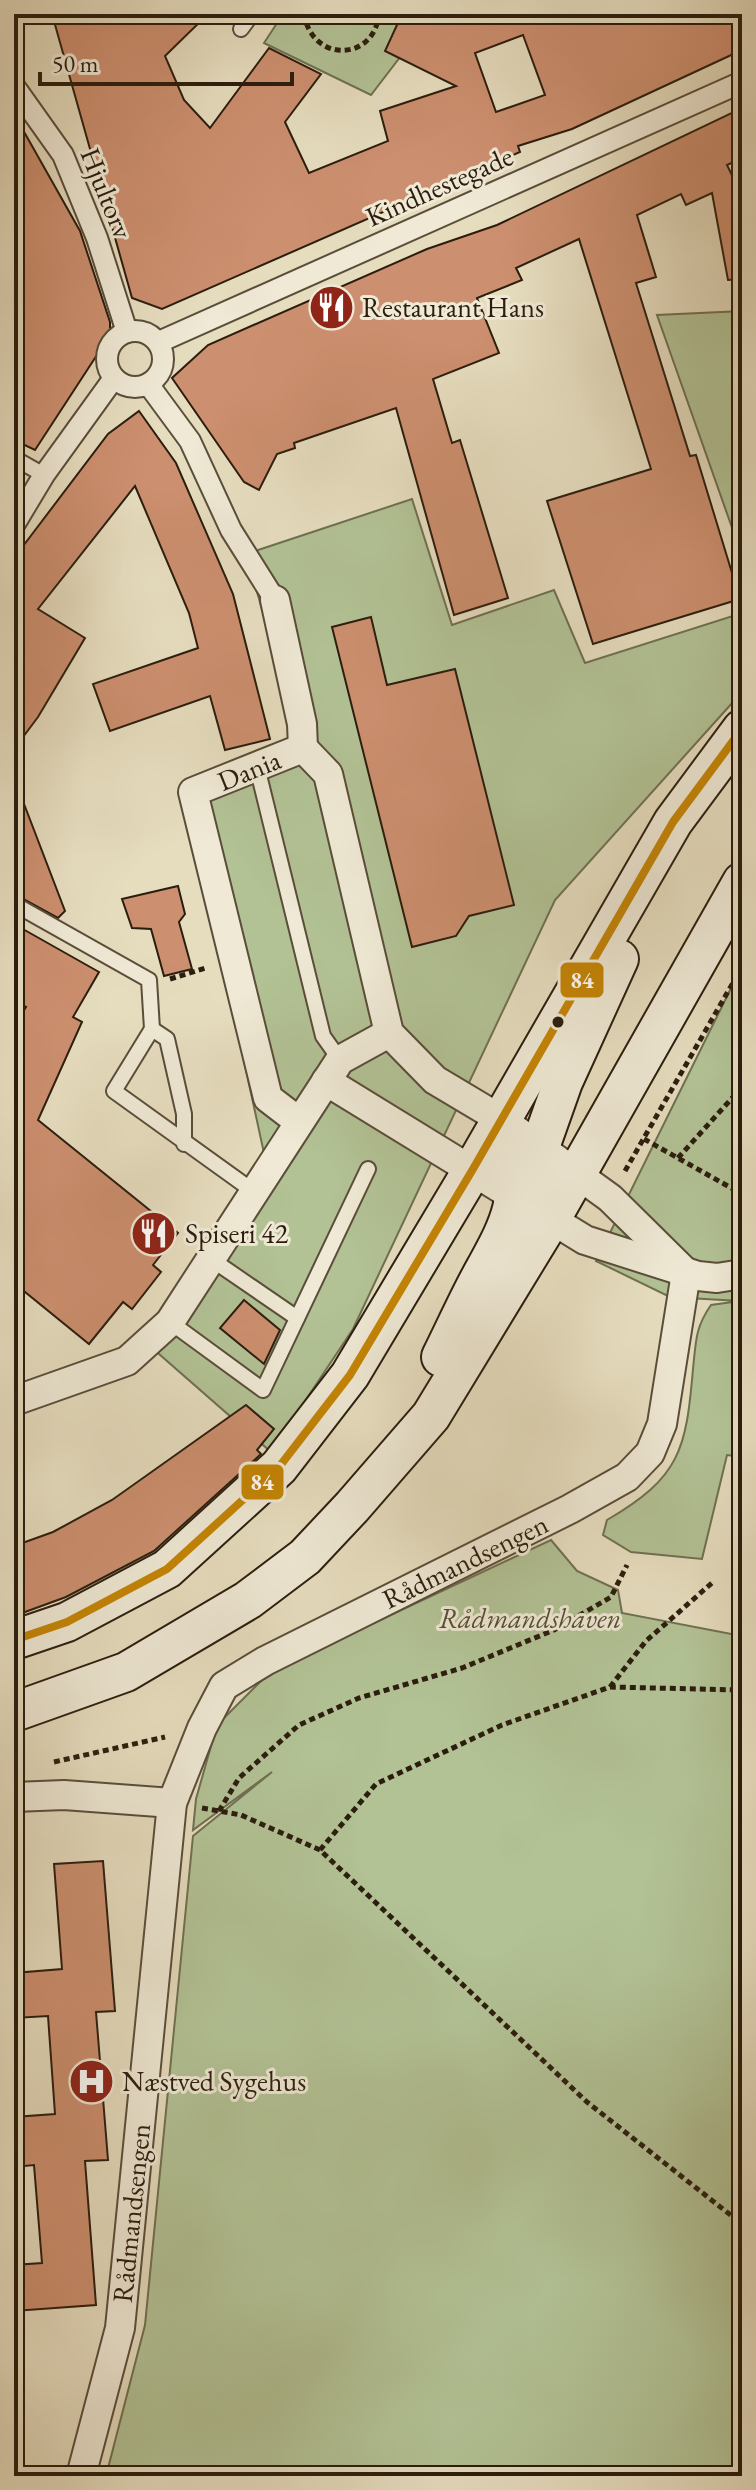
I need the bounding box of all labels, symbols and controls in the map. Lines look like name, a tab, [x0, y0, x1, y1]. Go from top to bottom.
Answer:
scale bar	[40, 36, 292, 86]
text: 50 m	[52, 48, 99, 79]
street label: Kindhestegade	[360, 138, 518, 234]
street label: Hjultorv	[73, 142, 142, 244]
restaurant icon: Restaurant Hans	[307, 283, 355, 331]
place label: Restaurant Hans	[362, 289, 544, 325]
street label: Dania	[212, 741, 287, 799]
line badge: 84	[559, 961, 605, 999]
text: 84	[570, 966, 594, 995]
unlabelled marker	[550, 1014, 566, 1030]
restaurant icon: Spiseri 42	[130, 1209, 178, 1257]
place label: Spiseri 42	[185, 1215, 289, 1251]
line badge: 84	[240, 1463, 285, 1501]
text: 84	[250, 1468, 274, 1497]
street label: Rådmandsengen	[376, 1505, 554, 1617]
park label: Rådmandshaven	[439, 1600, 621, 1636]
hospital icon: Næstved Sygehus	[67, 2057, 115, 2105]
place label: Næstved Sygehus	[122, 2063, 306, 2099]
street label: Rådmandsengen	[104, 2121, 158, 2304]

